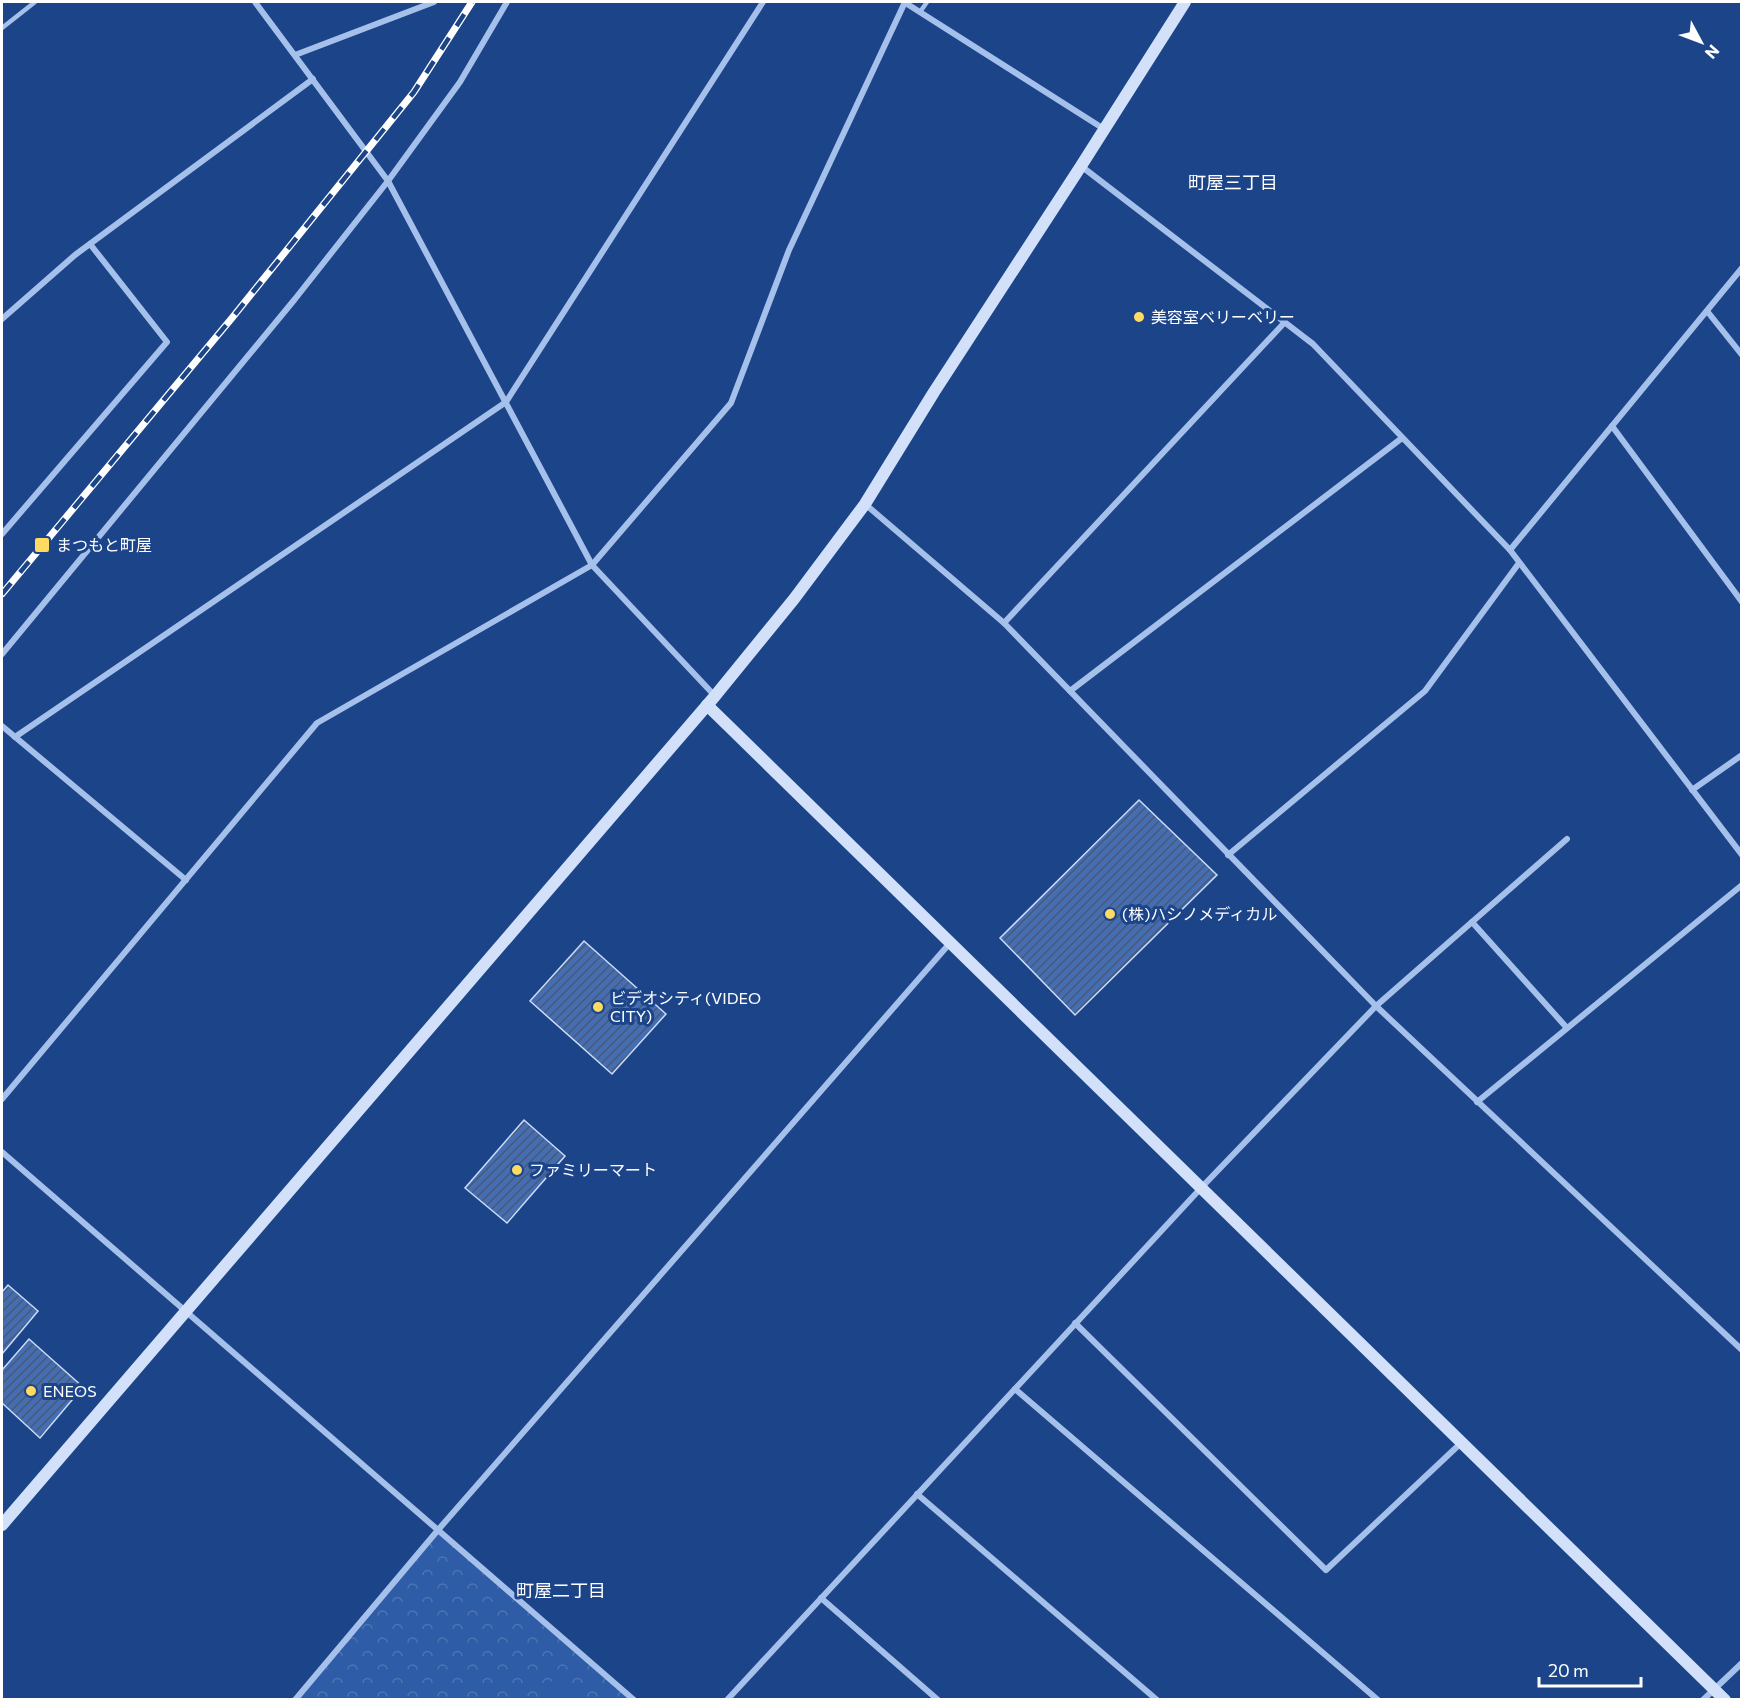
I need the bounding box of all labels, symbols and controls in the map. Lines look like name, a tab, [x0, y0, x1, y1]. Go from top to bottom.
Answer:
north arrow	[1671, 12, 1731, 72]
text: N	[1702, 41, 1724, 63]
district label: 町屋三丁目	[1188, 171, 1278, 193]
place label: 美容室ベリーベリー	[1151, 307, 1295, 326]
marker: 美容室ベリーベリー	[1132, 310, 1146, 324]
place label: まつもと町屋	[56, 535, 152, 554]
marker: まつもと町屋	[33, 536, 51, 554]
place label: (株)ハシノメディカル	[1122, 904, 1277, 923]
marker: (株)ハシノメディカル	[1103, 907, 1117, 921]
place label: ビデオシティ(VIDEO CITY)	[610, 988, 761, 1025]
marker: ビデオシティ(VIDEO CITY)	[591, 1000, 605, 1014]
place label: ファミリーマート	[529, 1160, 657, 1179]
marker: ファミリーマート	[510, 1163, 524, 1177]
place label: ENEOS	[43, 1381, 97, 1400]
marker: ENEOS	[24, 1384, 38, 1398]
district label: 町屋二丁目	[516, 1579, 606, 1601]
scale bar	[1539, 1650, 1641, 1688]
text: 20 m	[1548, 1659, 1589, 1681]

